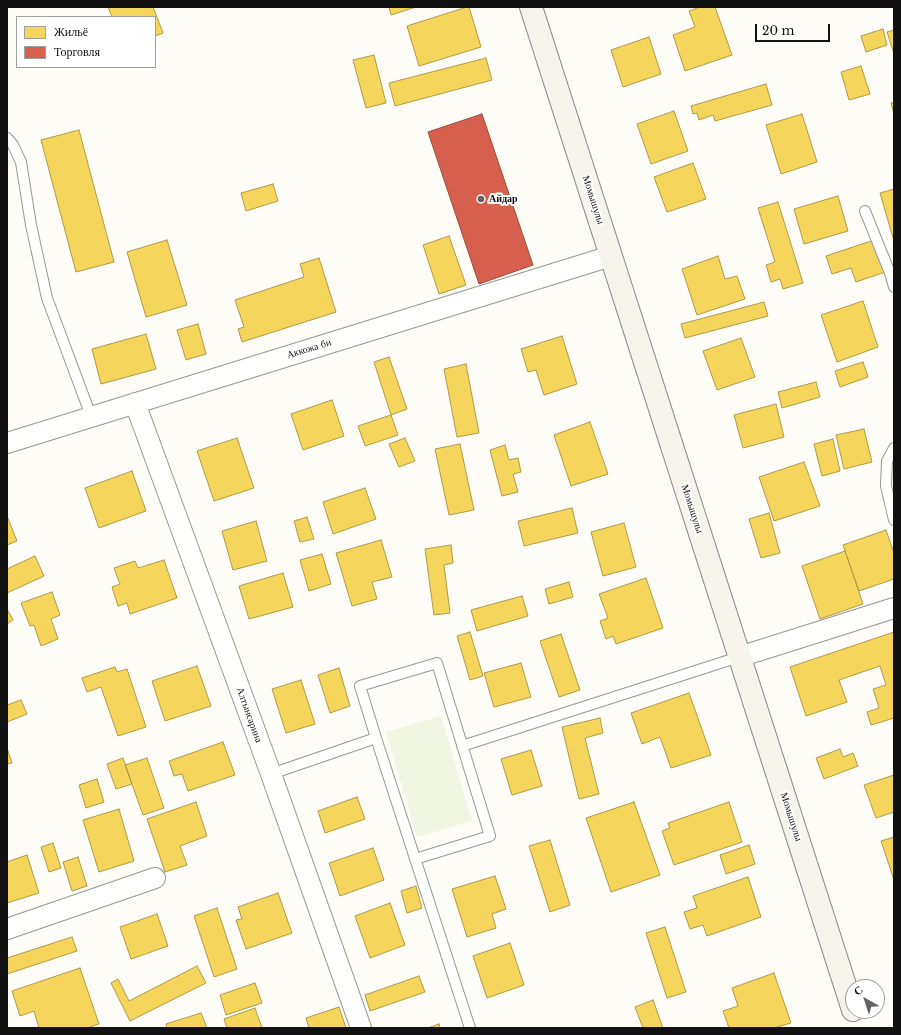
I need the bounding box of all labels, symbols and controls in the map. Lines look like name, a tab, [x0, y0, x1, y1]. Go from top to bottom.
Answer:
legend	[16, 16, 156, 68]
scale bar	[757, 16, 832, 42]
text: 20 m	[762, 23, 794, 38]
text: Жильё	[54, 24, 88, 39]
text: Торговля	[54, 44, 100, 59]
street label: Момышулы	[579, 174, 607, 226]
place label: Айдар	[489, 193, 518, 205]
marker: Айдар	[476, 194, 486, 204]
street label: Аккожа би	[285, 337, 333, 361]
street label: Момышулы	[678, 483, 706, 535]
street label: Алтынсарина	[233, 686, 265, 744]
street label: Момышулы	[777, 791, 805, 843]
north arrow	[845, 979, 885, 1019]
text: С	[851, 983, 866, 998]

